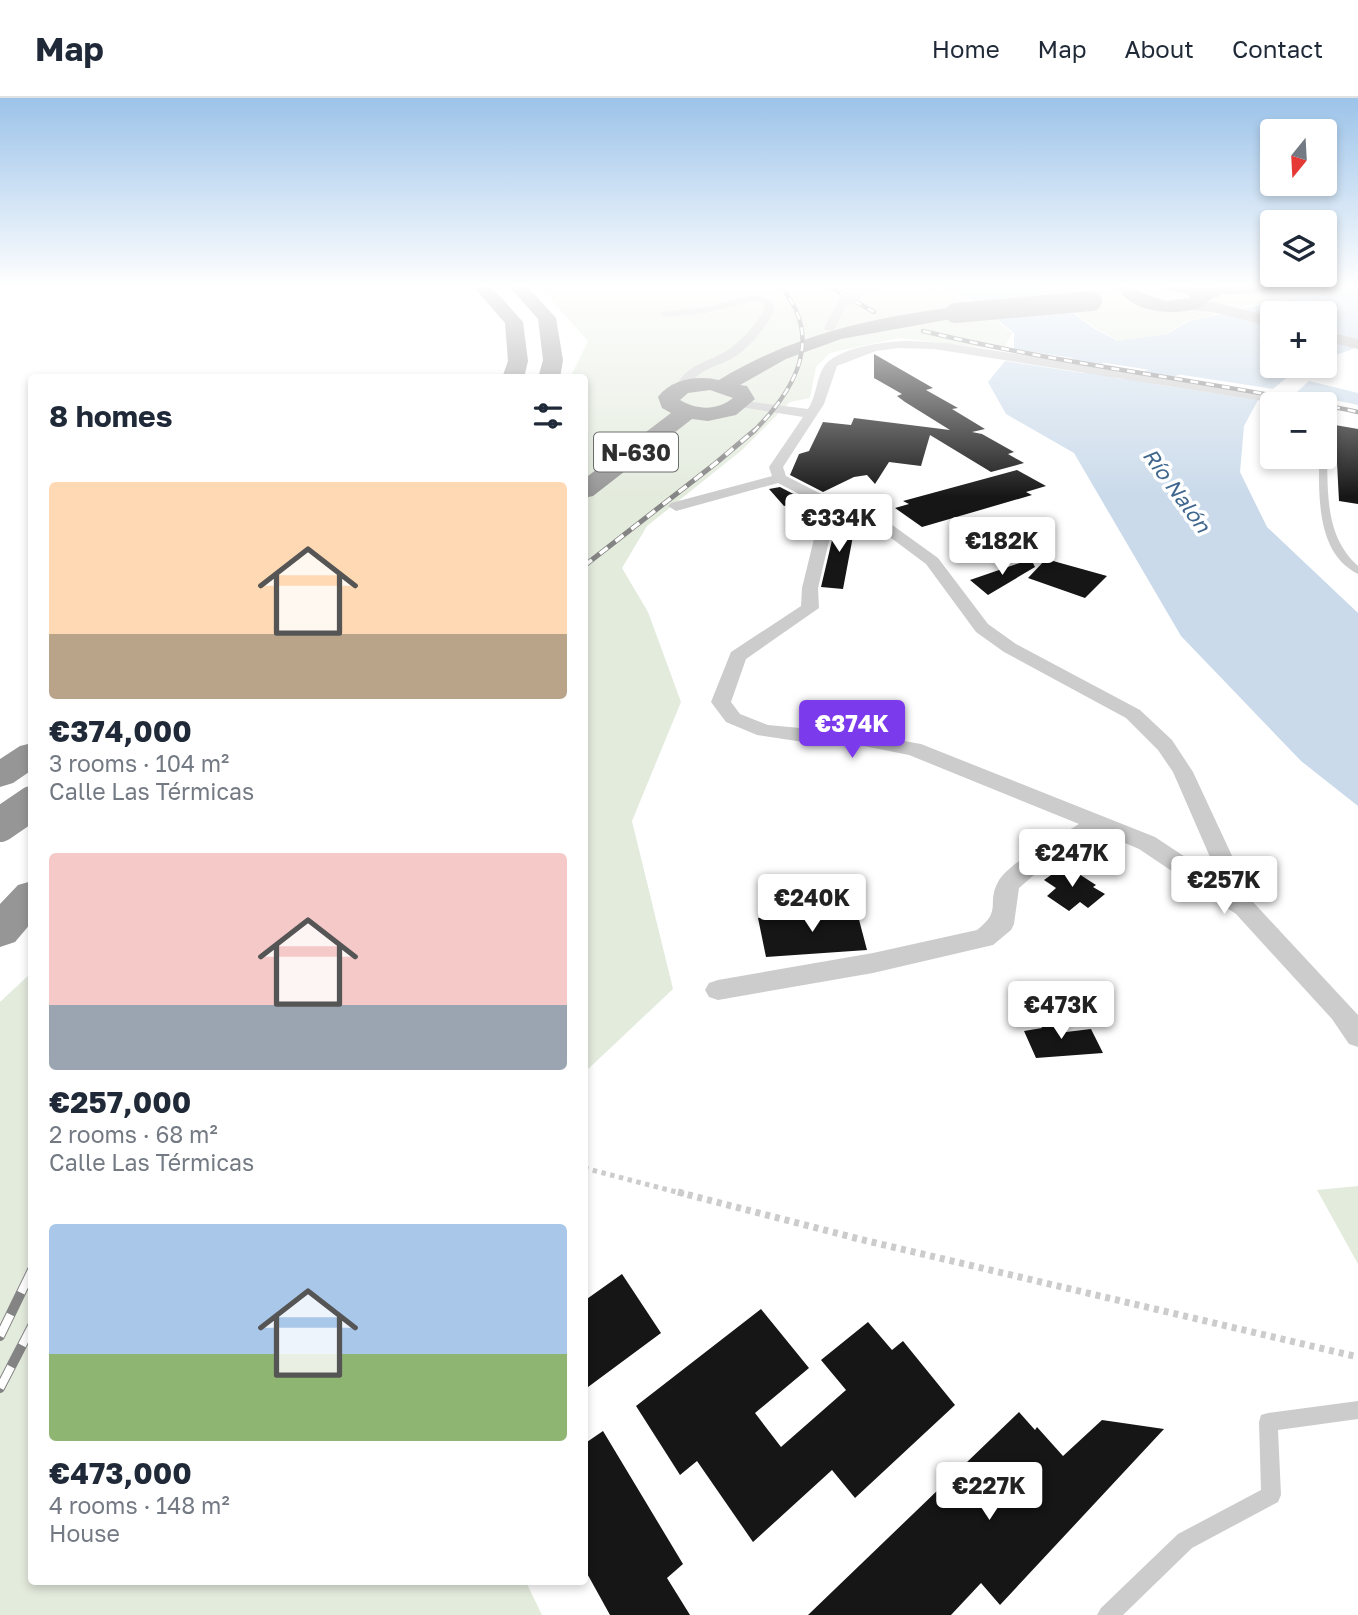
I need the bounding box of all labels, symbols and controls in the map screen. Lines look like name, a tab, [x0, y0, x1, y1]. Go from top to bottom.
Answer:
text: Map	[35, 29, 104, 68]
text: Home	[932, 34, 1000, 63]
text: Map	[1038, 34, 1087, 63]
text: About	[1125, 34, 1194, 63]
text: Contact	[1232, 34, 1323, 63]
north arrow	[1260, 119, 1337, 196]
map controls	[1260, 119, 1337, 469]
button: layers	[1260, 210, 1337, 287]
button: +	[1260, 301, 1337, 378]
button: −	[1260, 392, 1337, 469]
icon: filters	[529, 397, 567, 435]
text: 8 homes	[49, 398, 173, 434]
road number: N-630	[594, 432, 678, 472]
water label: Río Nalón	[1138, 443, 1217, 538]
pin: €334K	[790, 494, 888, 554]
text: €334K	[801, 503, 877, 531]
pin: €182K	[953, 518, 1051, 577]
text: €182K	[965, 526, 1039, 554]
icon: home	[245, 528, 371, 654]
pin: €374K	[803, 700, 901, 760]
text: €374K	[815, 709, 889, 737]
text: €374,000	[49, 713, 192, 749]
text: 3 rooms · 104 m²	[49, 749, 229, 777]
text: Calle Las Térmicas	[49, 777, 254, 805]
pin: €247K	[1023, 830, 1121, 889]
text: €247K	[1035, 838, 1109, 866]
pin: €257K	[1175, 856, 1273, 916]
text: €257K	[1187, 865, 1261, 893]
pin: €240K	[763, 874, 861, 934]
text: €240K	[774, 883, 850, 911]
icon: home	[245, 899, 371, 1025]
pin: €473K	[1012, 982, 1110, 1041]
text: €473K	[1024, 990, 1098, 1018]
text: €257,000	[49, 1084, 191, 1120]
text: 2 rooms · 68 m²	[49, 1120, 218, 1148]
text: Calle Las Térmicas	[49, 1148, 254, 1176]
icon: home	[245, 1270, 371, 1396]
text: €473,000	[49, 1455, 192, 1491]
pin: €227K	[940, 1462, 1038, 1522]
text: €227K	[952, 1471, 1026, 1499]
text: 4 rooms · 148 m²	[49, 1491, 230, 1519]
text: House	[49, 1519, 120, 1547]

